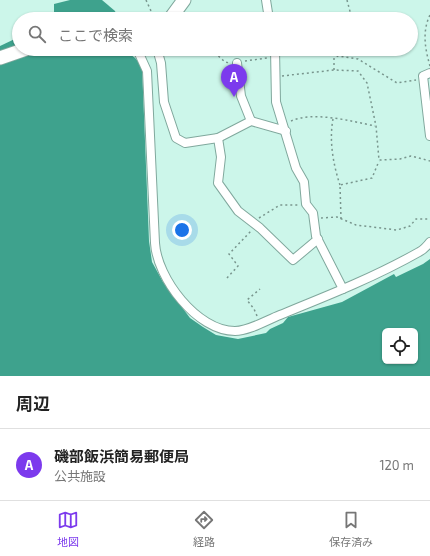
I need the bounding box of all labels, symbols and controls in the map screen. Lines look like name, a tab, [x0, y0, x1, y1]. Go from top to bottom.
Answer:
search box	[12, 12, 418, 56]
icon: search	[26, 23, 48, 45]
text: ここで検索	[58, 26, 133, 44]
pin: A	[221, 64, 247, 97]
your location	[172, 220, 192, 240]
map controls	[382, 328, 418, 364]
button: locate	[382, 328, 418, 364]
text: 周辺	[16, 393, 50, 413]
text: 磯部飯浜簡易郵便局	[54, 447, 189, 465]
text: A	[25, 457, 33, 473]
text: 120 m	[379, 457, 414, 473]
text: 公共施設	[54, 468, 106, 484]
tab: 地図	[57, 509, 79, 549]
tab: 経路	[193, 509, 215, 549]
tab: 保存済み	[329, 509, 373, 549]

